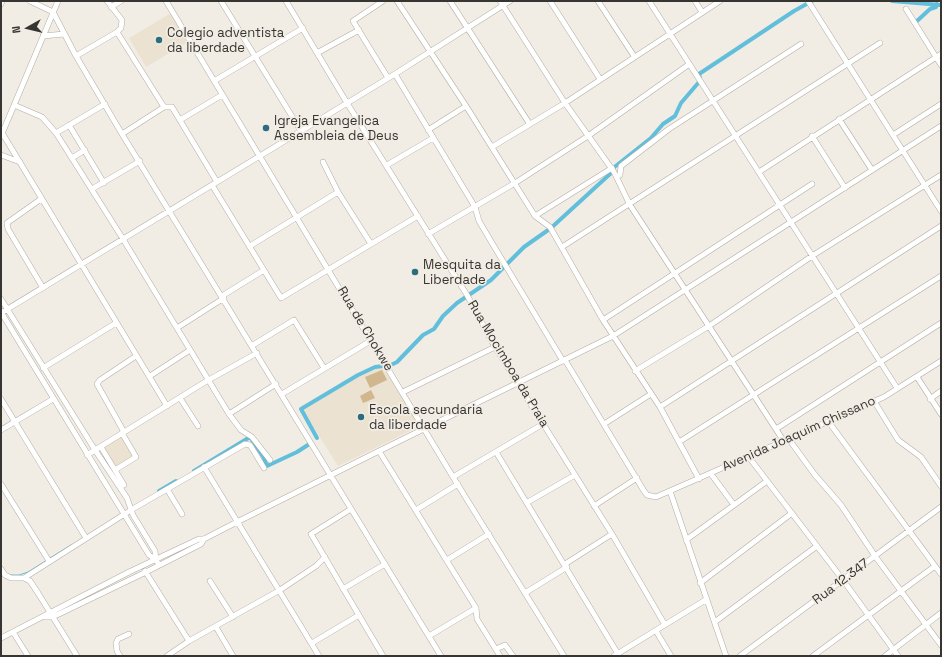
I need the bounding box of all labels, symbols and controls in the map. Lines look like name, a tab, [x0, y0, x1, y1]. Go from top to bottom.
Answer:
north arrow	[8, 8, 48, 48]
text: N	[9, 25, 24, 34]
place label: Colegio adventista da liberdade	[167, 25, 284, 56]
marker: Colegio adventista da liberdade	[154, 35, 164, 45]
place label: Igreja Evangelica Assembleia de Deus	[274, 113, 399, 144]
marker: Igreja Evangelica Assembleia de Deus	[261, 123, 271, 133]
place label: Mesquita da Liberdade	[423, 257, 501, 288]
marker: Mesquita da Liberdade	[410, 267, 420, 277]
street label: Rua de Chokwe	[334, 284, 396, 374]
street label: Rua Mocimboa da Praia	[464, 298, 552, 430]
street label: Avenida Joaquim Chissano	[720, 393, 878, 475]
place label: Escola secundaria da liberdade	[369, 402, 483, 433]
marker: Escola secundaria da liberdade	[356, 412, 366, 422]
street label: Rua 12.347	[810, 556, 872, 608]

